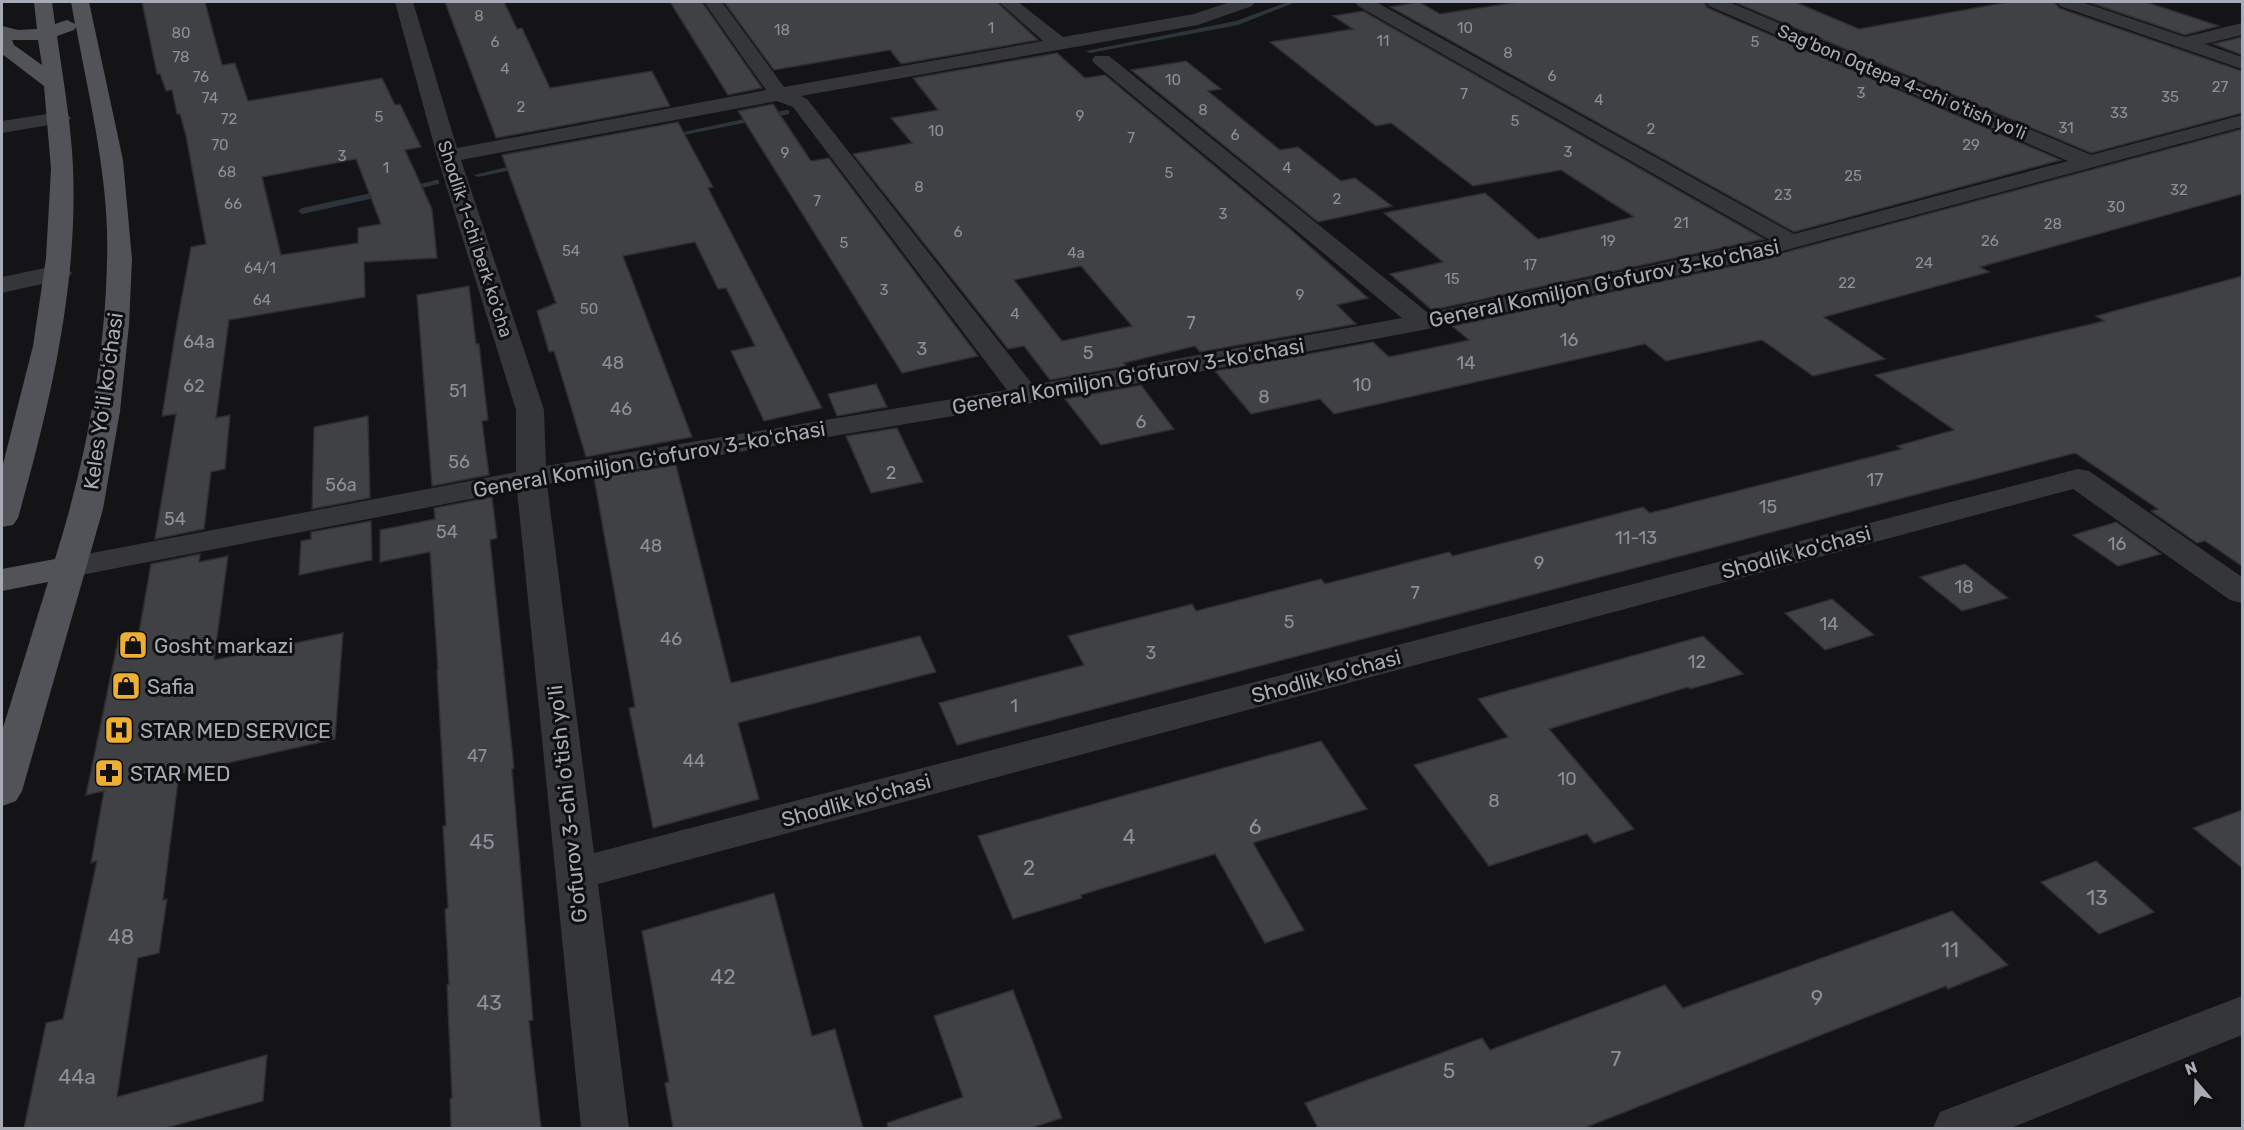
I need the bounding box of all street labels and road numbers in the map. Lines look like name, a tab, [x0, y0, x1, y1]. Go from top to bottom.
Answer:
street label: Sag'bon Oqtepa 4-chi o'tish yo'li	[1774, 20, 2030, 144]
street label: Shodlik 1-chi berk ko'cha	[433, 138, 517, 340]
street label: General Komiljon Gʻofurov 3-koʻchasi	[1427, 234, 1781, 332]
street label: Keles Yoʻli koʻchasi	[78, 311, 128, 491]
street label: General Komiljon Gʻofurov 3-koʻchasi	[950, 333, 1306, 419]
street label: General Komiljon Gʻofurov 3-koʻchasi	[471, 416, 827, 502]
street label: Shodlik ko'chasi	[1718, 520, 1874, 584]
street label: Shodlik ko'chasi	[1248, 644, 1404, 708]
street label: G'ofurov 3-chi o'tish yo'li	[542, 684, 592, 924]
street label: Shodlik ko'chasi	[778, 768, 934, 832]

